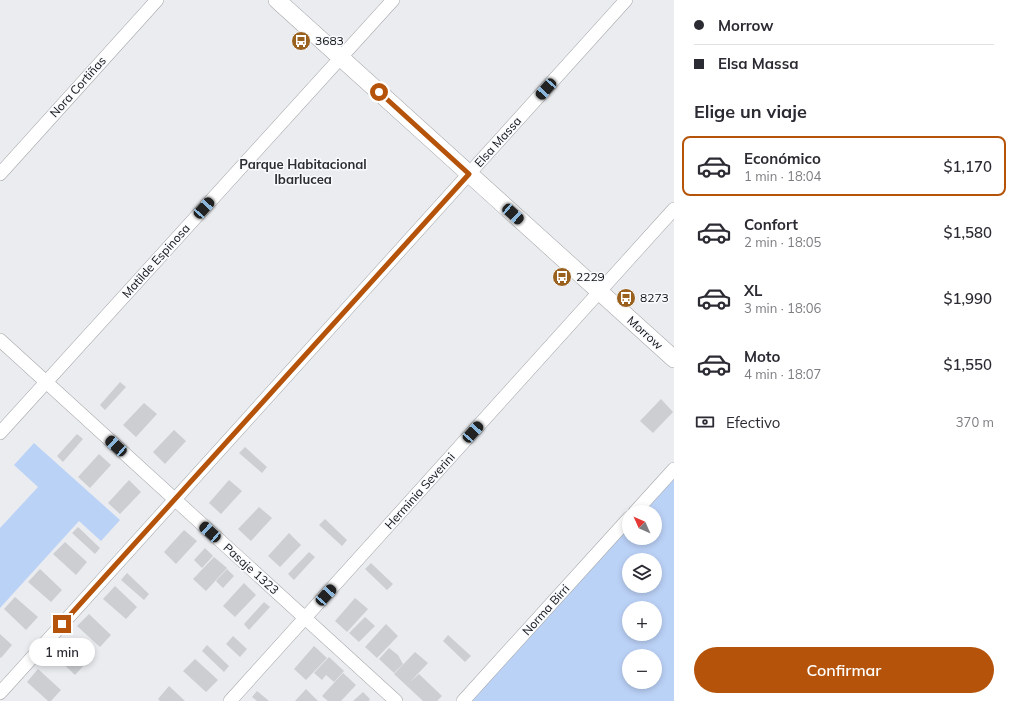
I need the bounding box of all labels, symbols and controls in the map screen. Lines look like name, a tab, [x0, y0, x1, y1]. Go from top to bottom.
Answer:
text: Morrow	[718, 16, 774, 35]
bus stop icon: 3683	[290, 30, 312, 52]
place label: 3683	[315, 33, 344, 48]
street label: Nora Cortiñas	[46, 53, 109, 120]
text: Elsa Massa	[718, 54, 798, 73]
car	[534, 76, 558, 102]
route start	[370, 83, 388, 101]
text: Elige un viaje	[694, 100, 807, 123]
street label: Elsa Massa	[471, 113, 524, 170]
icon: car	[696, 148, 732, 184]
text: Económico	[744, 149, 821, 168]
district label: Parque Habitacional Ibarlucea	[239, 156, 367, 187]
text: $1,170	[943, 157, 992, 176]
text: 1 min · 18:04	[744, 168, 821, 184]
car	[192, 195, 216, 221]
car	[500, 202, 526, 226]
icon: car	[696, 214, 732, 250]
text: Confort	[744, 215, 798, 234]
street label: Matilde Espinosa	[119, 221, 193, 301]
text: $1,580	[943, 223, 992, 242]
text: 2 min · 18:05	[744, 234, 821, 250]
bus stop icon: 2229	[551, 266, 573, 288]
place label: 2229	[576, 269, 605, 284]
icon: car	[696, 280, 732, 316]
text: XL	[744, 281, 762, 300]
bus stop icon: 8273	[615, 287, 637, 309]
text: $1,990	[943, 289, 992, 308]
place label: 8273	[640, 290, 669, 305]
text: 3 min · 18:06	[744, 300, 821, 316]
street label: Morrow	[624, 313, 667, 353]
icon: car	[696, 346, 732, 382]
text: Moto	[744, 347, 780, 366]
text: $1,550	[943, 355, 992, 374]
text: 4 min · 18:07	[744, 366, 821, 382]
icon: cash	[694, 411, 716, 433]
text: Efectivo	[726, 413, 780, 432]
text: 370 m	[956, 414, 994, 430]
car	[461, 419, 485, 445]
car	[103, 434, 129, 458]
street label: Herminia Severini	[381, 449, 458, 532]
north arrow	[622, 505, 662, 545]
map controls	[622, 505, 662, 689]
car	[197, 520, 223, 544]
street label: Pasaje 1323	[221, 540, 282, 597]
button: layers	[622, 553, 662, 593]
street label: Norma Birri	[519, 581, 573, 638]
car	[314, 582, 338, 608]
button: +	[622, 601, 662, 641]
route end	[53, 615, 71, 633]
callout: 1 min	[29, 638, 95, 666]
text: 1 min	[45, 644, 79, 660]
button: Confirmar	[694, 647, 994, 693]
button: −	[622, 649, 662, 689]

